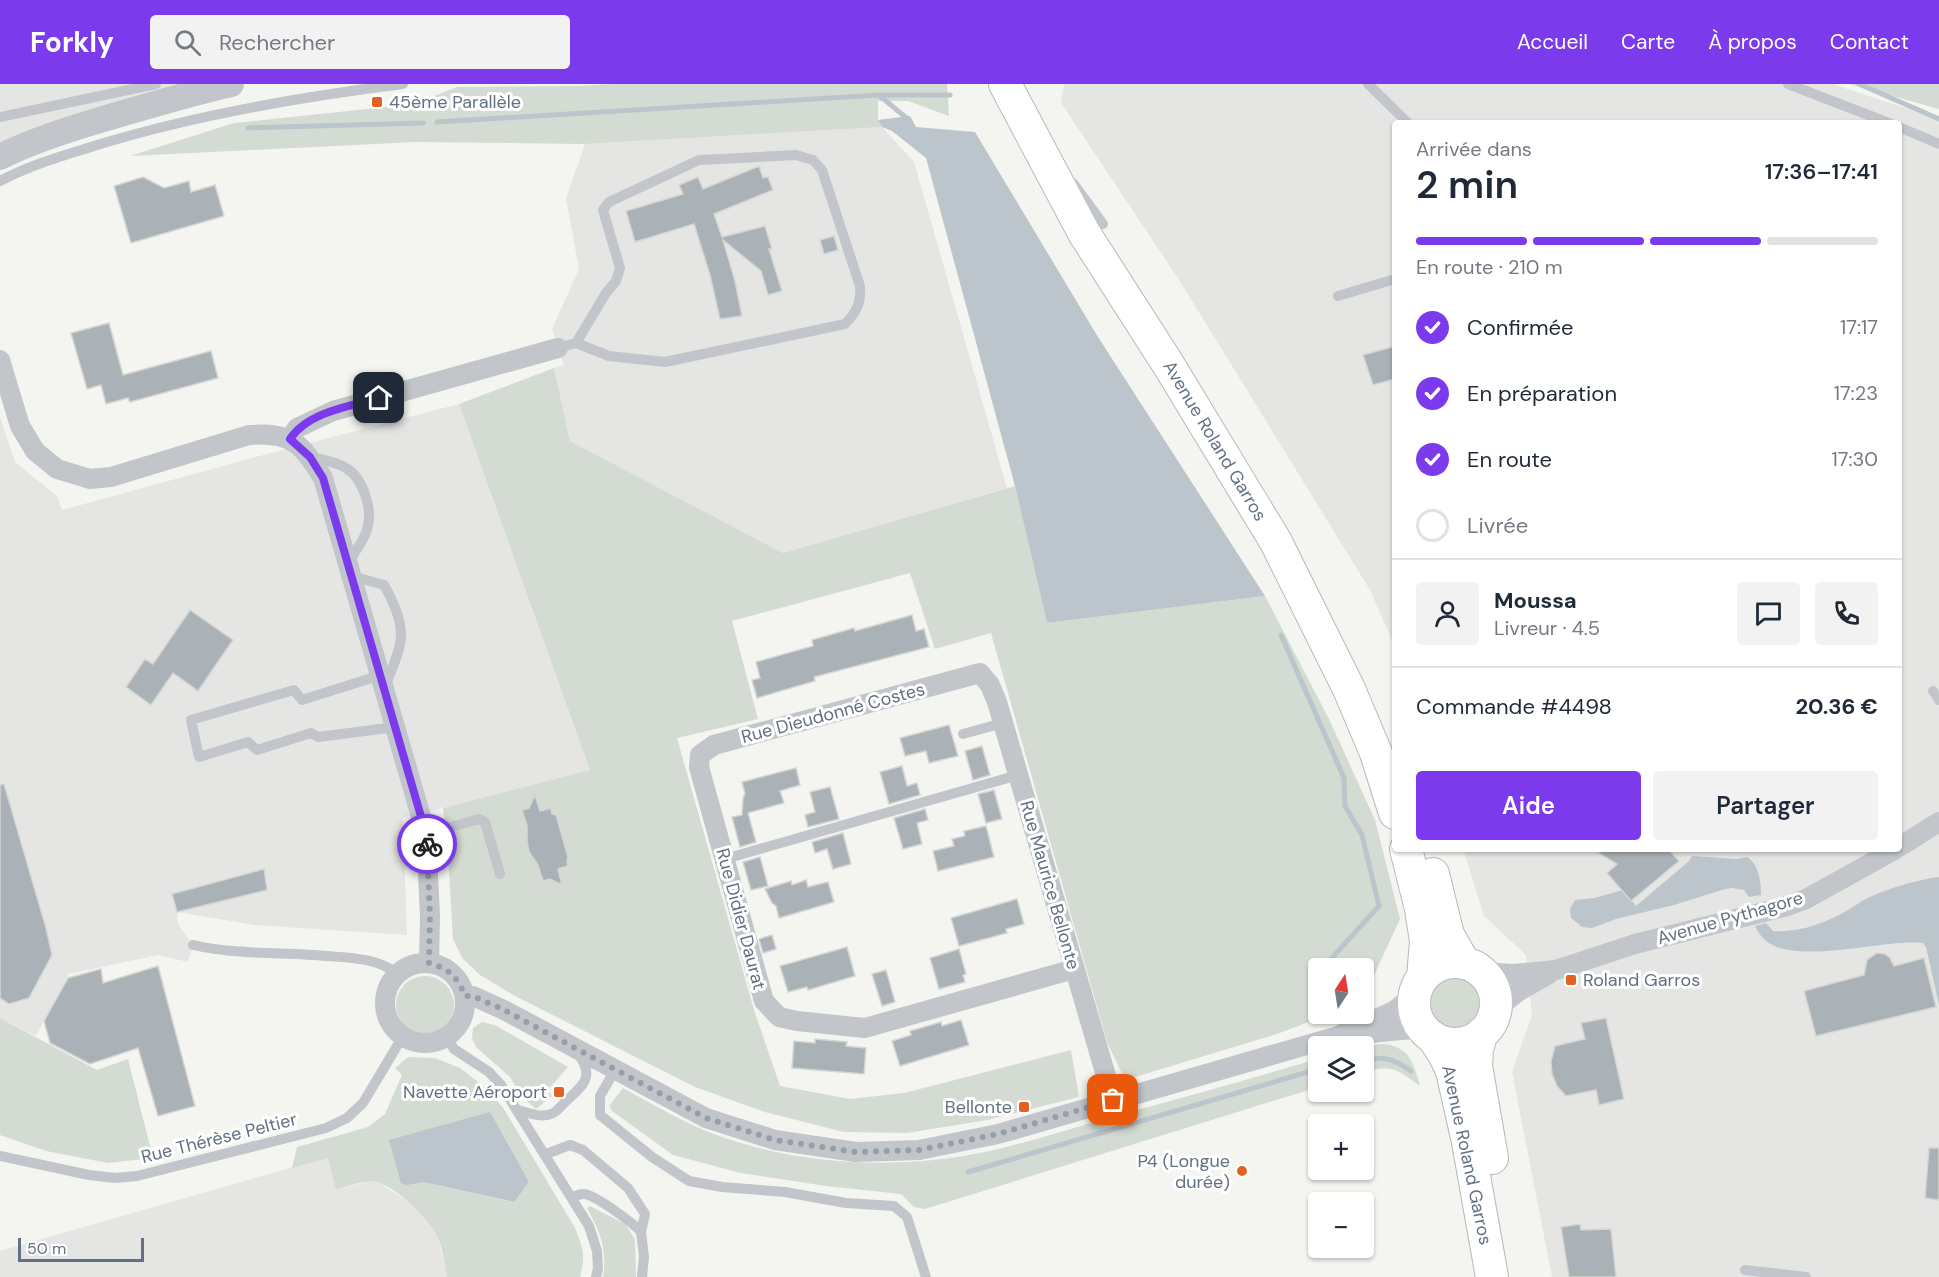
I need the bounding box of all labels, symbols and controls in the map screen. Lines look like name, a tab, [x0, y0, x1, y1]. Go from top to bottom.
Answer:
search box	[150, 15, 570, 69]
text: Forkly	[30, 24, 114, 61]
icon: search	[171, 26, 204, 59]
text: Rechercher	[219, 28, 335, 57]
text: Accueil	[1517, 28, 1588, 56]
text: Carte	[1621, 28, 1675, 56]
text: À propos	[1708, 28, 1797, 56]
text: Contact	[1830, 28, 1909, 56]
place label: 45ème Parallèle	[389, 90, 521, 114]
marker: 45ème Parallèle	[370, 95, 384, 109]
text: Arrivée dans	[1416, 136, 1532, 162]
text: 17:36–17:41	[1765, 157, 1878, 186]
text: 2 min	[1416, 159, 1518, 210]
text: En route · 210 m	[1416, 254, 1563, 280]
icon: check	[1416, 311, 1449, 344]
text: Confirmée	[1467, 313, 1574, 342]
text: 17:17	[1840, 314, 1878, 340]
street label: Avenue Roland Garros	[1158, 356, 1272, 526]
pin	[353, 372, 404, 423]
icon: check	[1416, 377, 1449, 410]
text: En préparation	[1467, 379, 1617, 408]
text: 17:23	[1834, 380, 1878, 406]
icon: home	[362, 381, 395, 414]
icon: check	[1416, 443, 1449, 476]
text: En route	[1467, 445, 1552, 474]
text: 17:30	[1832, 446, 1878, 472]
text: Livrée	[1467, 511, 1528, 540]
button: person	[1416, 582, 1479, 645]
button: chat	[1737, 582, 1800, 645]
button: phone	[1815, 582, 1878, 645]
text: Moussa	[1494, 586, 1577, 615]
text: Livreur · 4.5	[1494, 615, 1600, 641]
street label: Rue Dieudonné Costes	[739, 677, 927, 749]
text: Commande #4498	[1416, 692, 1612, 721]
text: 20.36 €	[1795, 692, 1878, 721]
button: Aide	[1416, 771, 1641, 840]
button: Partager	[1653, 771, 1878, 840]
street label: Rue Maurice Bellonte	[1014, 798, 1086, 972]
courier	[397, 814, 457, 874]
icon: bike	[411, 828, 444, 861]
street label: Rue Didier Daurat	[711, 846, 771, 992]
street label: Avenue Pythagore	[1654, 886, 1806, 950]
north arrow	[1308, 958, 1374, 1024]
map controls	[1308, 958, 1374, 1258]
place label: Roland Garros	[1583, 968, 1700, 992]
marker: Roland Garros	[1564, 973, 1578, 987]
button: layers	[1308, 1036, 1374, 1102]
street label: Avenue Roland Garros	[1436, 1063, 1498, 1247]
pin	[1087, 1074, 1138, 1125]
place label: Navette Aéroport	[403, 1080, 547, 1104]
icon: bag	[1096, 1083, 1129, 1116]
marker: Navette Aéroport	[552, 1085, 566, 1099]
place label: Bellonte	[945, 1095, 1012, 1119]
marker: Bellonte	[1017, 1100, 1031, 1114]
street label: Rue Thérèse Peltier	[139, 1107, 300, 1169]
button: +	[1308, 1114, 1374, 1180]
place label: P4 (Longue durée)	[1137, 1149, 1230, 1194]
marker: P4 (Longue durée)	[1235, 1164, 1249, 1178]
button: −	[1308, 1192, 1374, 1258]
scale bar	[18, 1235, 144, 1262]
text: 50 m	[27, 1238, 66, 1259]

